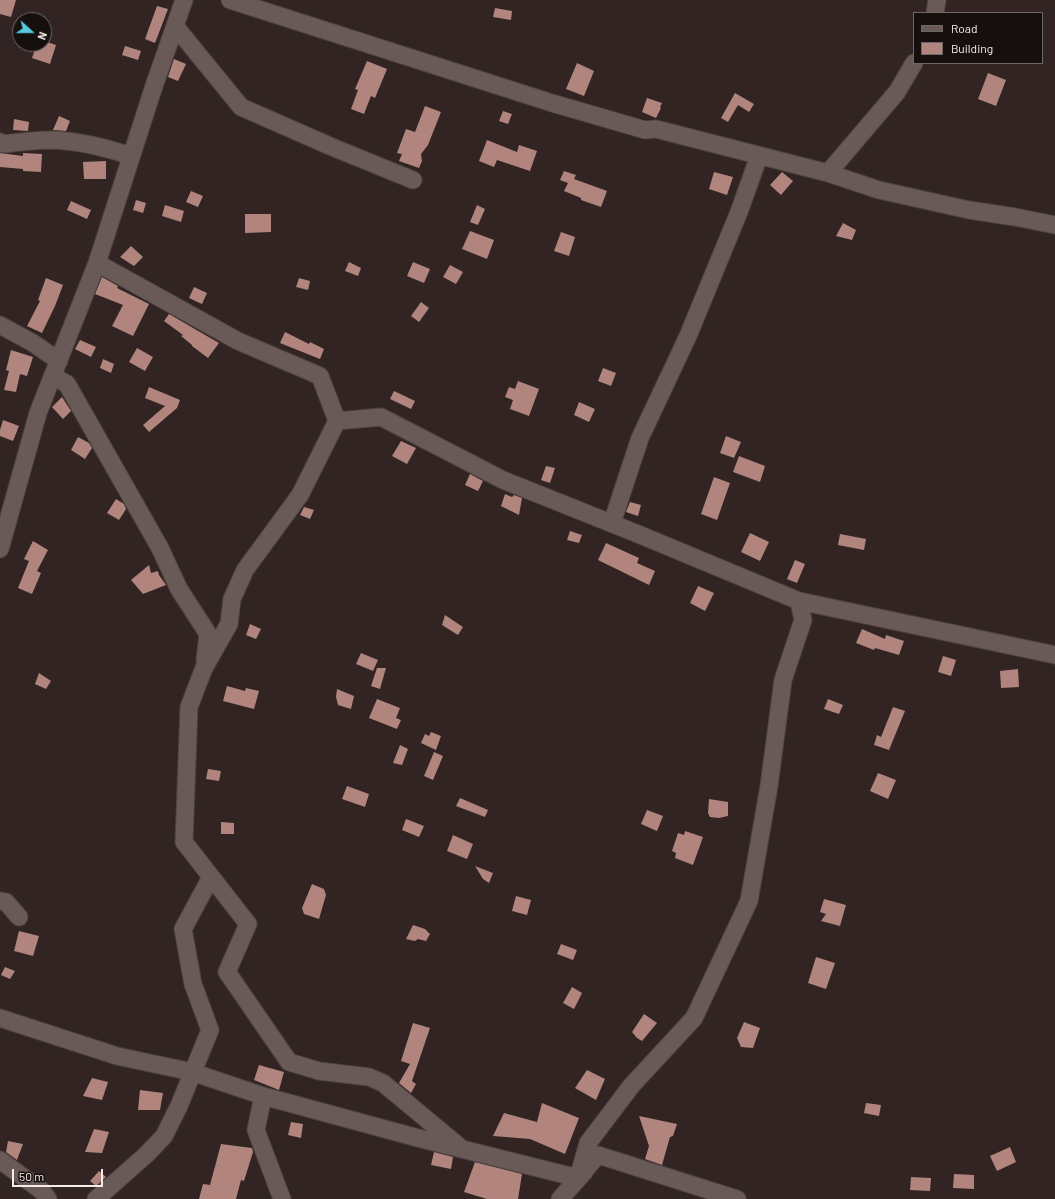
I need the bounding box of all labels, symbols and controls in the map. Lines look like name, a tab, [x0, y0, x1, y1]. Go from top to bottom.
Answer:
north arrow	[12, 12, 52, 52]
legend	[913, 12, 1043, 64]
text: Road	[951, 21, 978, 35]
text: N	[35, 30, 50, 42]
text: Building	[951, 41, 993, 55]
scale bar	[14, 1161, 105, 1187]
text: 50 m	[19, 1169, 44, 1183]

